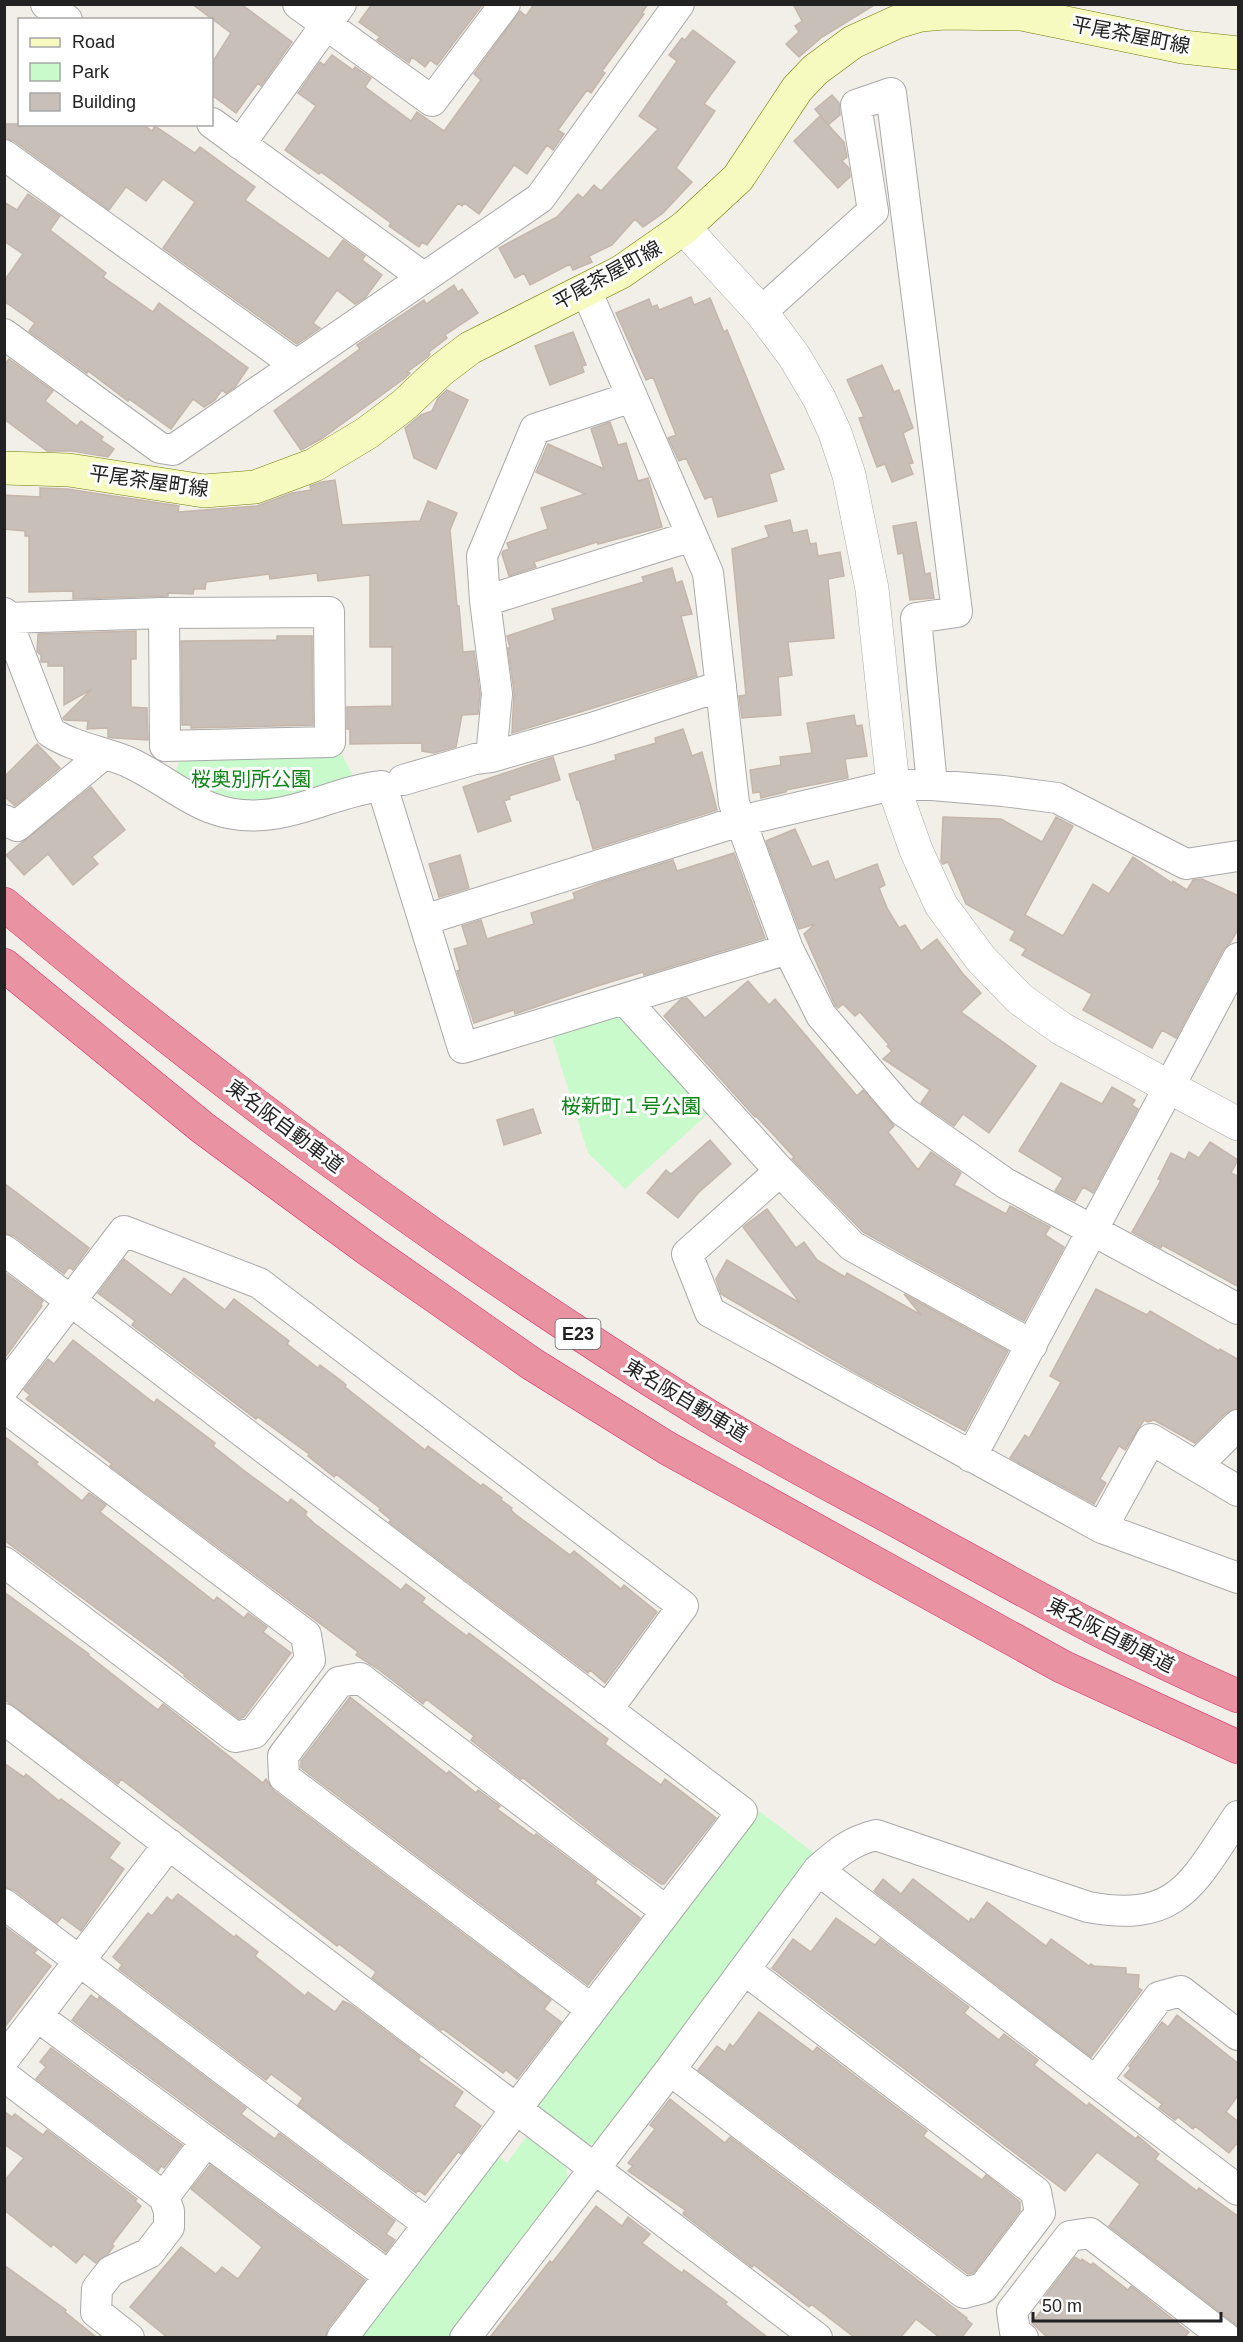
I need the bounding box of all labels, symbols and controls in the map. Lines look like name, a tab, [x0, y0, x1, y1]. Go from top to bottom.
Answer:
street label: 平尾茶屋町線	[1070, 13, 1192, 57]
legend	[18, 18, 213, 126]
text: Road	[72, 32, 115, 52]
text: Park	[72, 62, 110, 82]
text: Building	[72, 92, 136, 112]
street label: 平尾茶屋町線	[549, 236, 665, 314]
street label: 平尾茶屋町線	[88, 462, 210, 500]
park label: 桜奥別所公園	[191, 768, 311, 790]
street label: 東名阪自動車道	[222, 1075, 348, 1177]
park label: 桜新町１号公園	[561, 1095, 701, 1117]
road number: E23	[556, 1319, 600, 1349]
street label: 東名阪自動車道	[620, 1355, 752, 1445]
street label: 東名阪自動車道	[1044, 1593, 1178, 1677]
scale bar	[1033, 2285, 1220, 2323]
text: 50 m	[1042, 2296, 1082, 2316]

